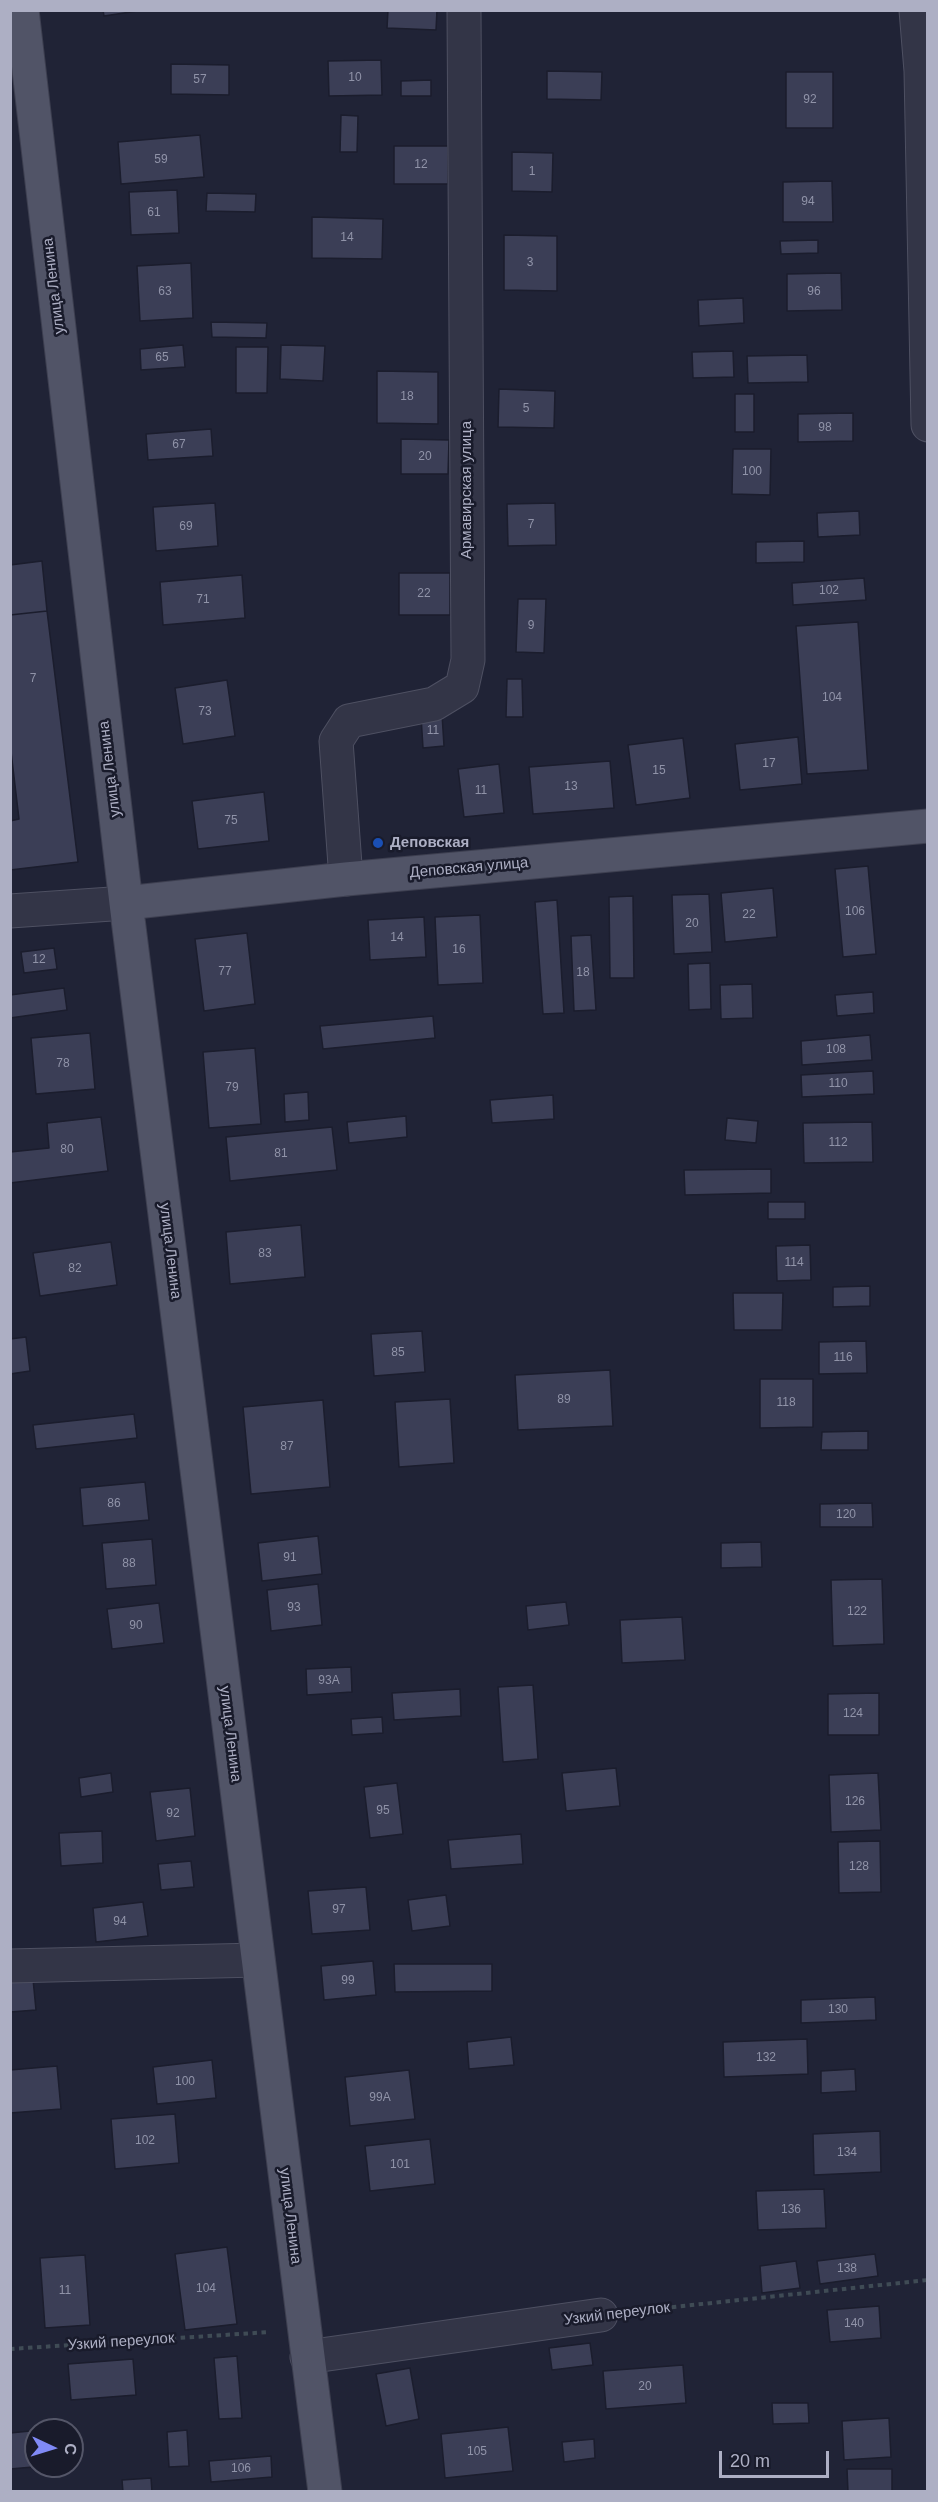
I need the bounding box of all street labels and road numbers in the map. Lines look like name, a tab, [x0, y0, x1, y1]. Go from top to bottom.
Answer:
street label: улица Ленина	[39, 237, 69, 335]
street label: Армавирская улица	[458, 421, 476, 559]
street label: улица Ленина	[95, 720, 125, 818]
street label: Деповская улица	[409, 854, 529, 882]
street label: улица Ленина	[155, 1202, 185, 1300]
street label: улица Ленина	[215, 1685, 245, 1783]
street label: улица Ленина	[275, 2167, 305, 2265]
street label: Узкий переулок	[563, 2299, 671, 2329]
street label: Узкий переулок	[67, 2329, 175, 2355]

